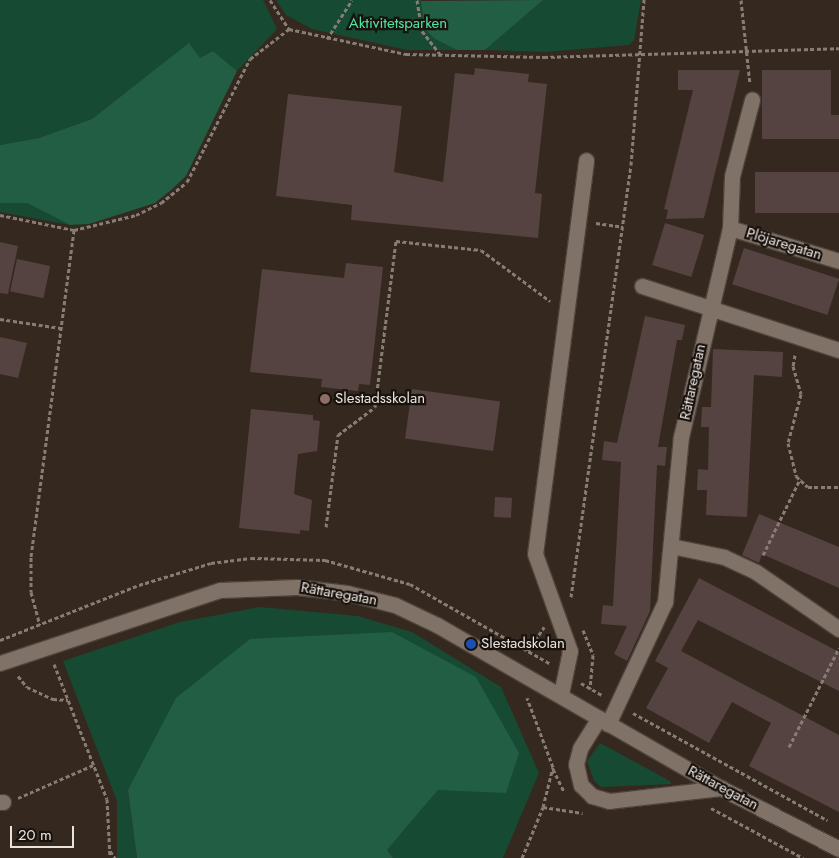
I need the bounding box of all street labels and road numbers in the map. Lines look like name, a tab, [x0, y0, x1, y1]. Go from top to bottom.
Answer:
street label: Plöjaregatan	[744, 224, 824, 264]
street label: Rättaregatan	[676, 342, 710, 422]
street label: Rättaregatan	[299, 578, 379, 610]
street label: Rättaregatan	[685, 762, 761, 814]

